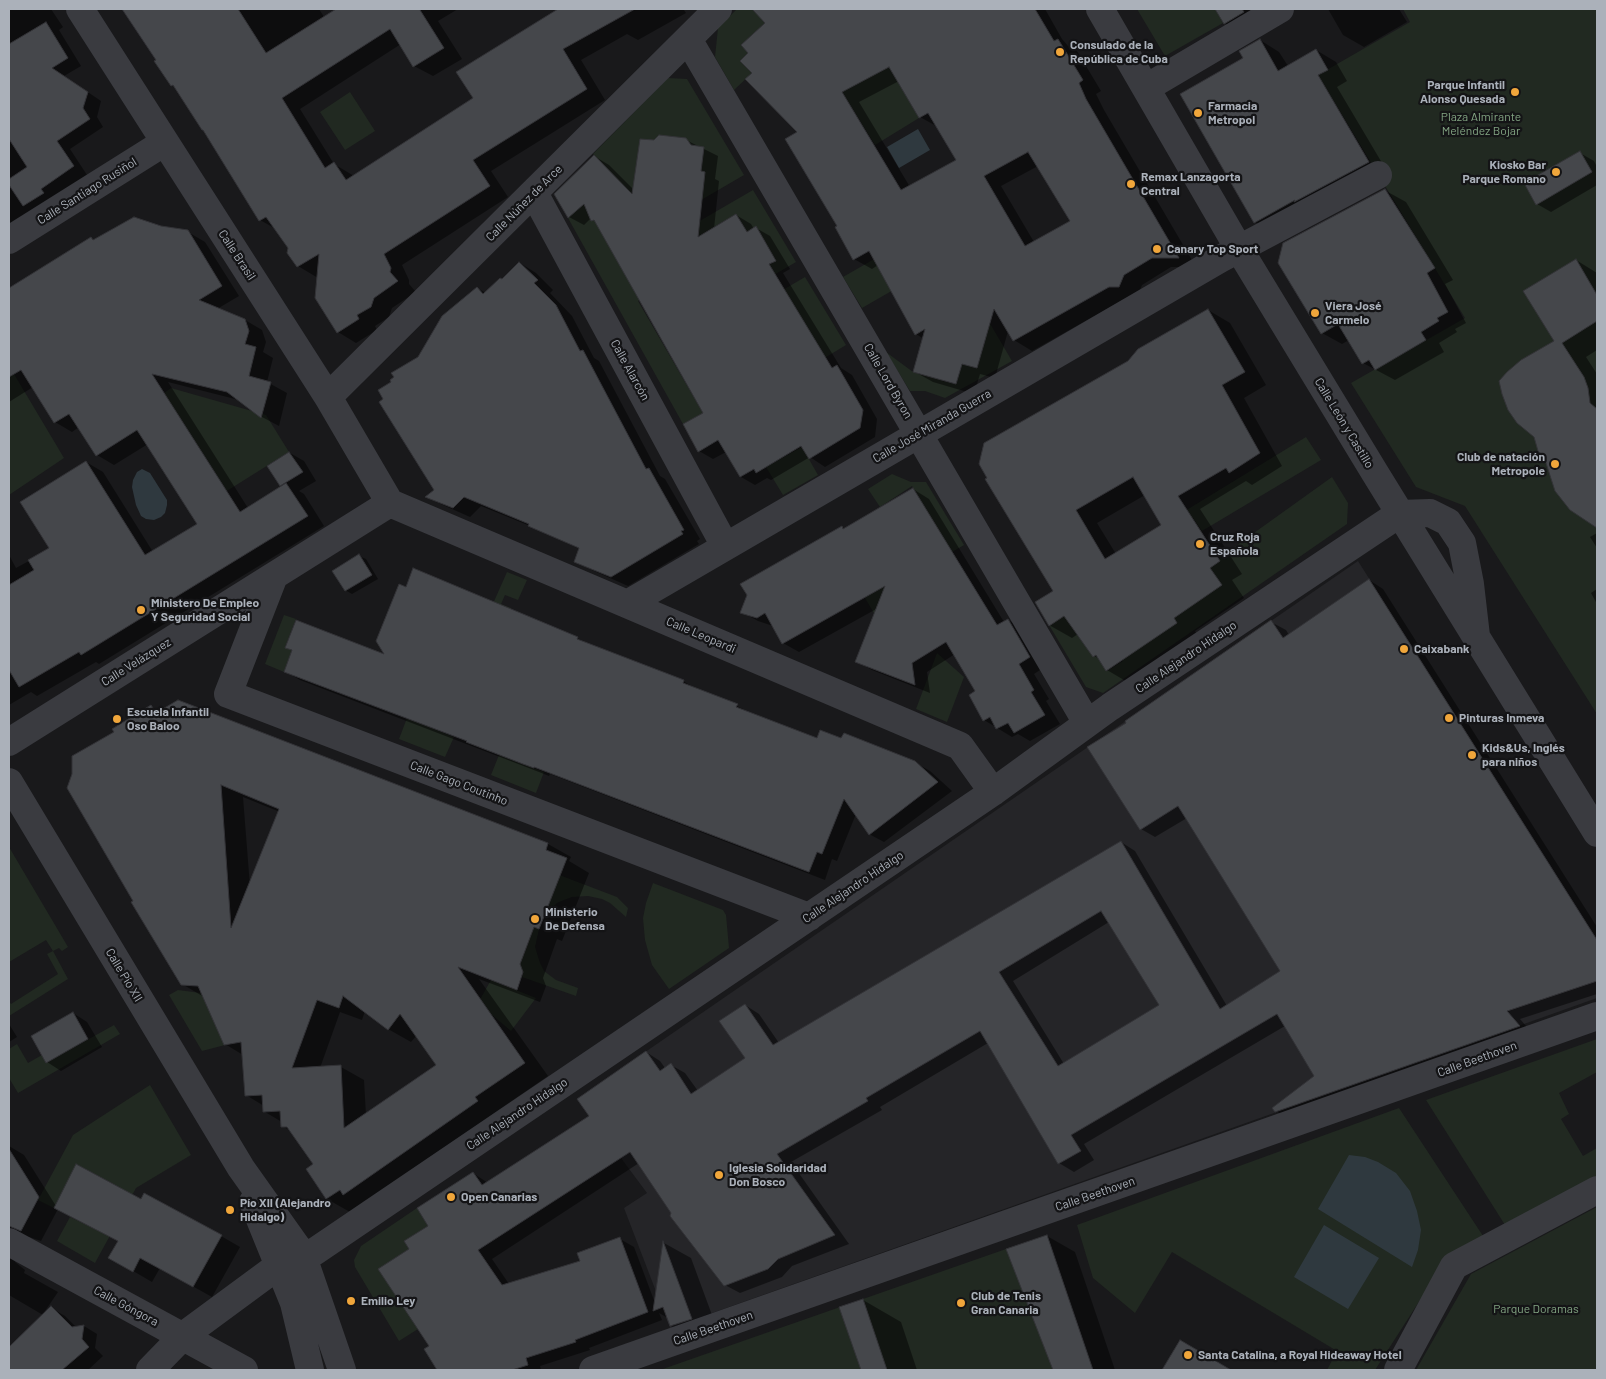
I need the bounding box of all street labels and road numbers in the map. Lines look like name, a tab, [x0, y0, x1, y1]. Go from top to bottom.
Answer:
street label: Calle Santiago Rusiñol	[35, 155, 139, 227]
street label: Calle Núñez de Arce	[483, 162, 565, 244]
street label: Calle Brasil	[215, 227, 259, 283]
street label: Calle Alarcón	[607, 337, 653, 403]
street label: Calle Lord Byron	[861, 341, 915, 421]
street label: Calle León y Castillo	[1311, 375, 1377, 471]
street label: Calle José Miranda Guerra	[870, 386, 994, 466]
street label: Calle Leopardi	[664, 614, 738, 656]
street label: Calle Alejandro Hidalgo	[1133, 618, 1239, 696]
street label: Calle Velázquez	[98, 635, 174, 689]
street label: Calle Gago Coutinho	[408, 758, 510, 808]
street label: Calle Alejandro Hidalgo	[800, 848, 906, 926]
street label: Calle Pío XII	[103, 946, 145, 1004]
street label: Calle Beethoven	[1435, 1038, 1519, 1080]
street label: Calle Alejandro Hidalgo	[464, 1075, 570, 1153]
street label: Calle Beethoven	[1053, 1174, 1137, 1214]
street label: Calle Góngora	[91, 1283, 161, 1329]
street label: Calle Beethoven	[671, 1308, 755, 1348]

